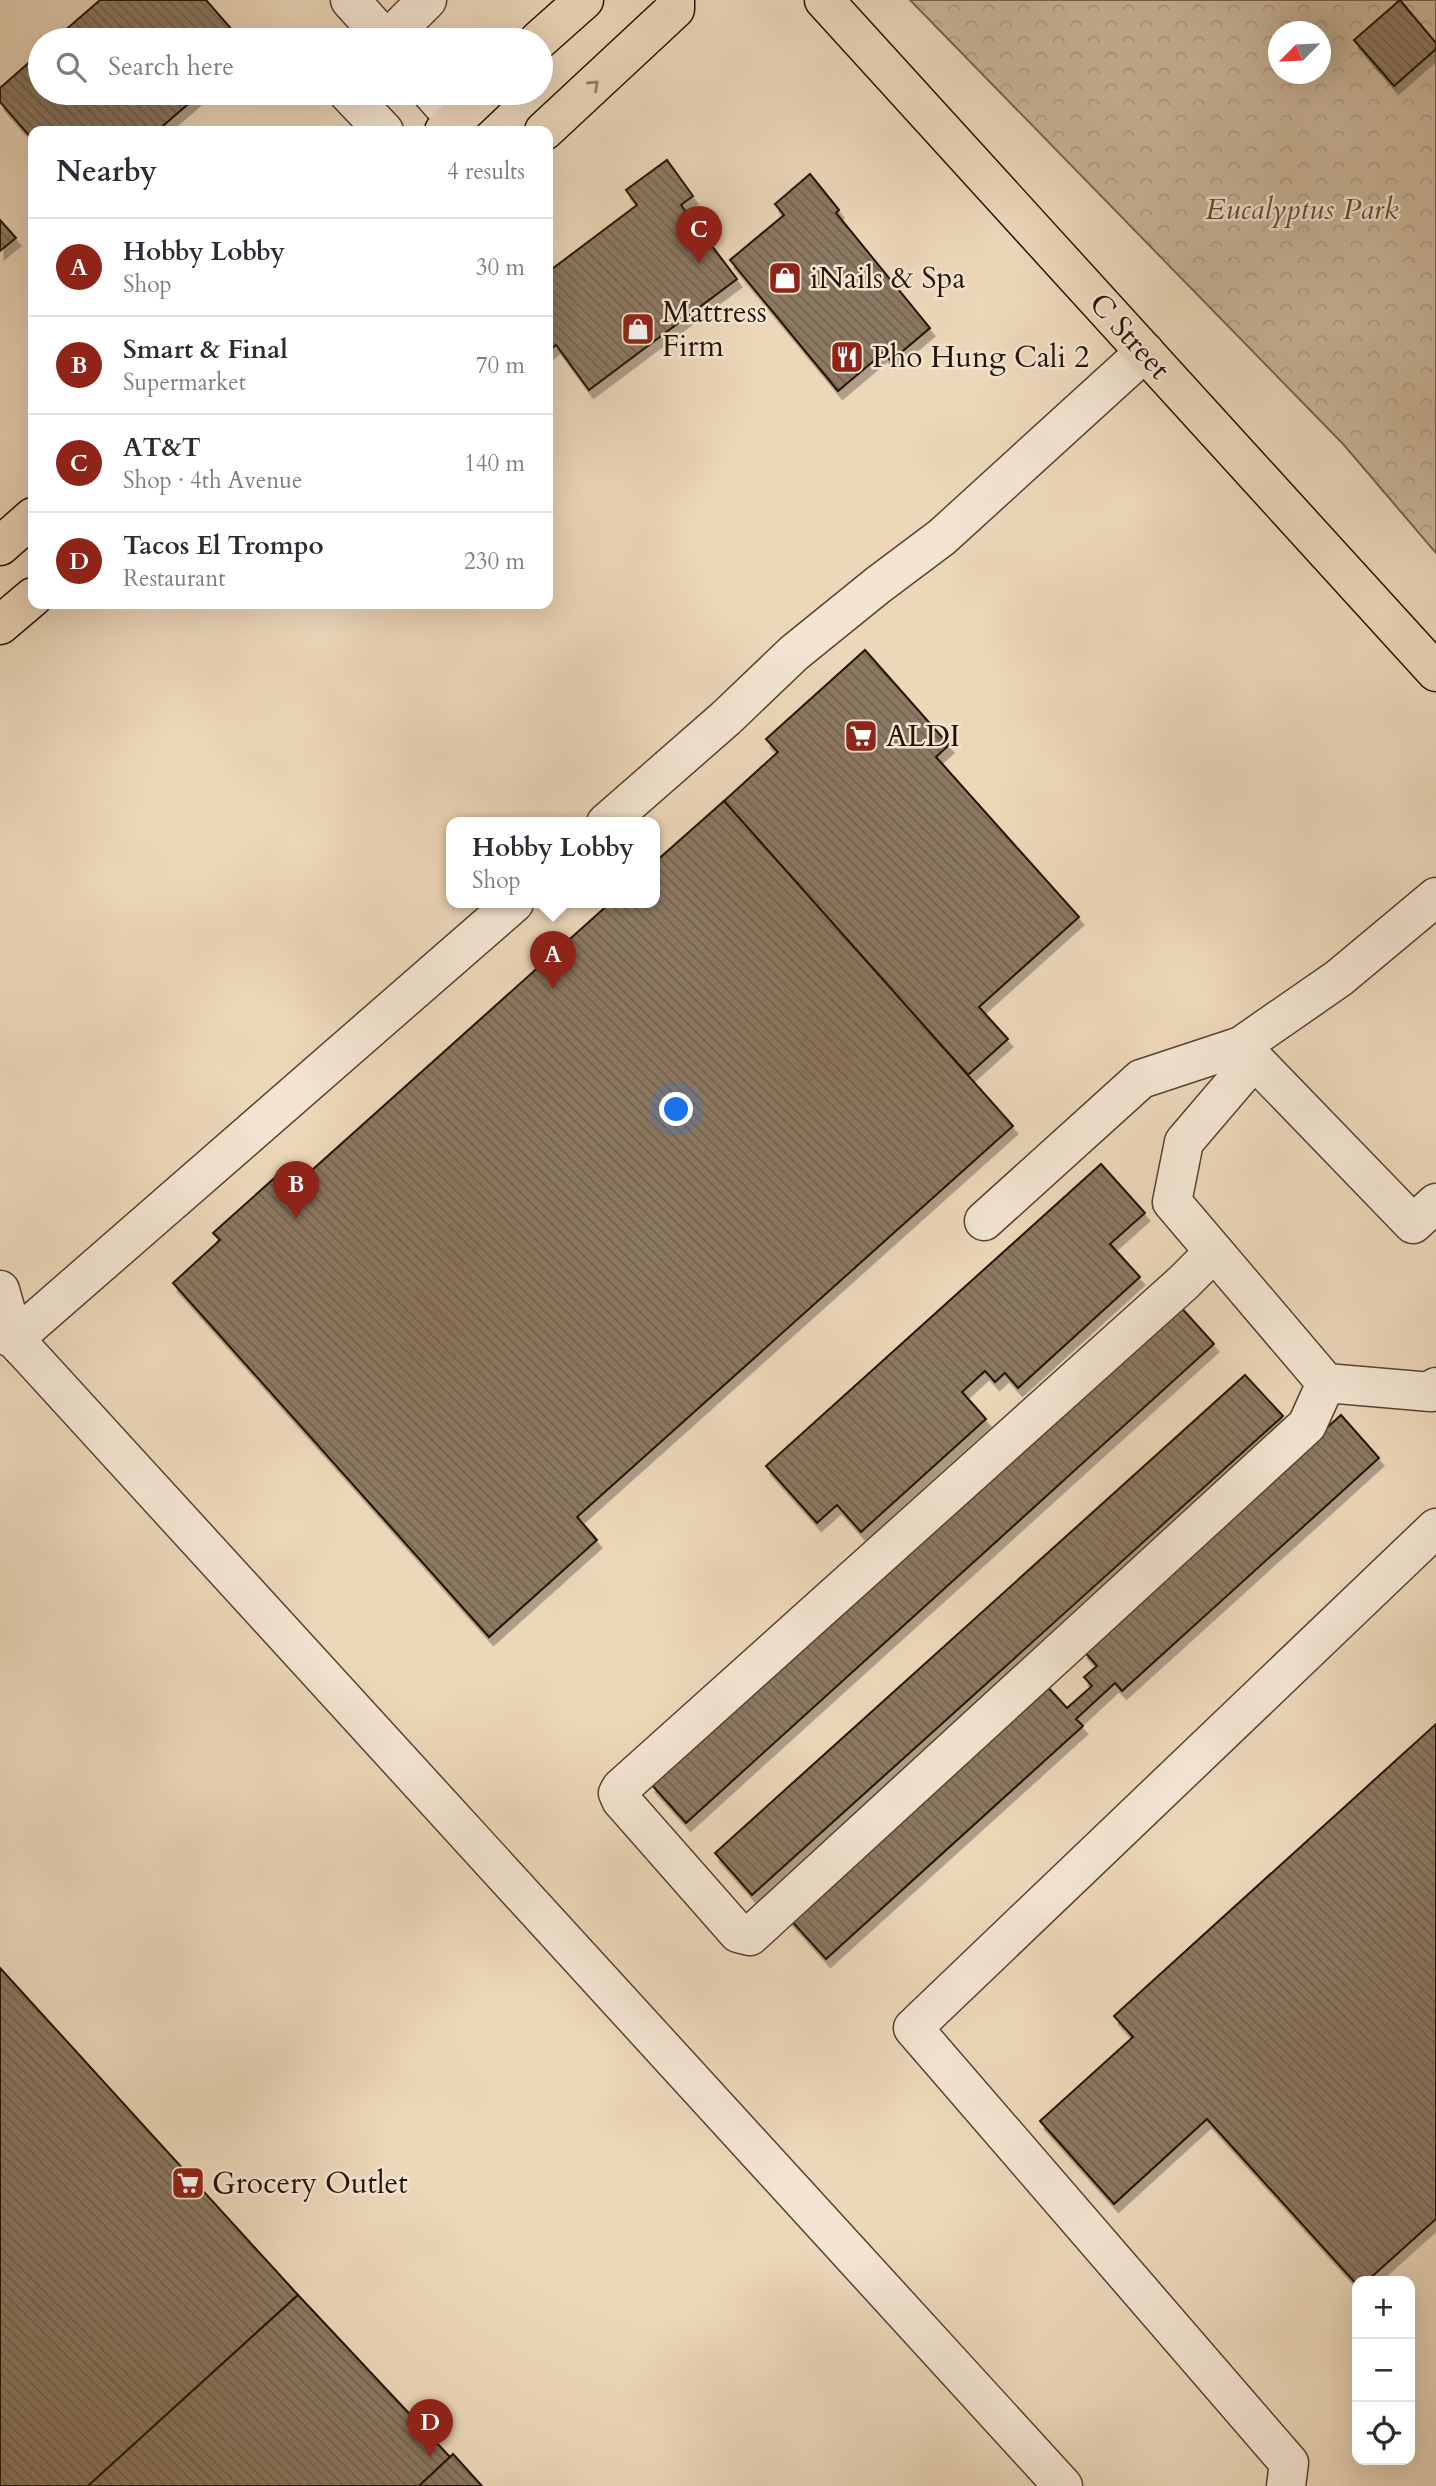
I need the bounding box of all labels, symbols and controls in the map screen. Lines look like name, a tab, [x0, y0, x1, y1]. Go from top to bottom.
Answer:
north arrow	[1268, 21, 1331, 84]
search box	[28, 28, 553, 105]
icon: search	[52, 48, 90, 86]
text: Search here	[108, 49, 234, 84]
one-way arrow	[586, 80, 599, 93]
text: Nearby	[56, 151, 157, 192]
text: 4 results	[447, 156, 525, 187]
park label: Eucalyptus Park	[1205, 189, 1399, 230]
pin: C	[676, 206, 722, 264]
text: Hobby Lobby	[123, 234, 285, 269]
text: A	[70, 252, 88, 283]
text: 30 m	[476, 252, 525, 283]
place label: iNails & Spa	[810, 258, 966, 299]
shop icon: iNails & Spa	[766, 259, 804, 297]
text: Shop	[123, 269, 172, 300]
street label: C Street	[1080, 284, 1180, 389]
place label: Mattress Firm	[662, 292, 767, 367]
shop icon: Mattress Firm	[619, 310, 657, 348]
text: Smart & Final	[123, 332, 288, 367]
place label: Pho Hung Cali 2	[872, 337, 1089, 378]
restaurant icon: Pho Hung Cali 2	[828, 338, 866, 376]
text: B	[71, 350, 87, 381]
text: 70 m	[476, 350, 525, 381]
text: Supermarket	[123, 367, 246, 398]
text: AT&T	[123, 430, 201, 465]
text: C	[70, 448, 88, 479]
text: 140 m	[464, 448, 525, 479]
text: Shop · 4th Avenue	[123, 465, 302, 496]
text: Tacos El Trompo	[123, 528, 324, 563]
text: D	[69, 546, 89, 577]
text: 230 m	[464, 546, 525, 577]
text: Restaurant	[123, 563, 226, 594]
place label: ALDI	[886, 716, 960, 757]
supermarket icon: ALDI	[842, 717, 880, 755]
popup	[446, 817, 660, 908]
text: Hobby Lobby	[472, 830, 634, 865]
text: Shop	[472, 865, 521, 896]
pin: A	[530, 931, 576, 989]
your location	[659, 1092, 693, 1126]
pin: B	[273, 1161, 319, 1219]
place label: Grocery Outlet	[212, 2163, 408, 2204]
supermarket icon: Grocery Outlet	[169, 2164, 207, 2202]
map controls	[1352, 2276, 1415, 2465]
button: +	[1352, 2276, 1415, 2339]
button: −	[1352, 2339, 1415, 2402]
pin: D	[407, 2399, 453, 2457]
button: locate	[1352, 2402, 1415, 2465]

